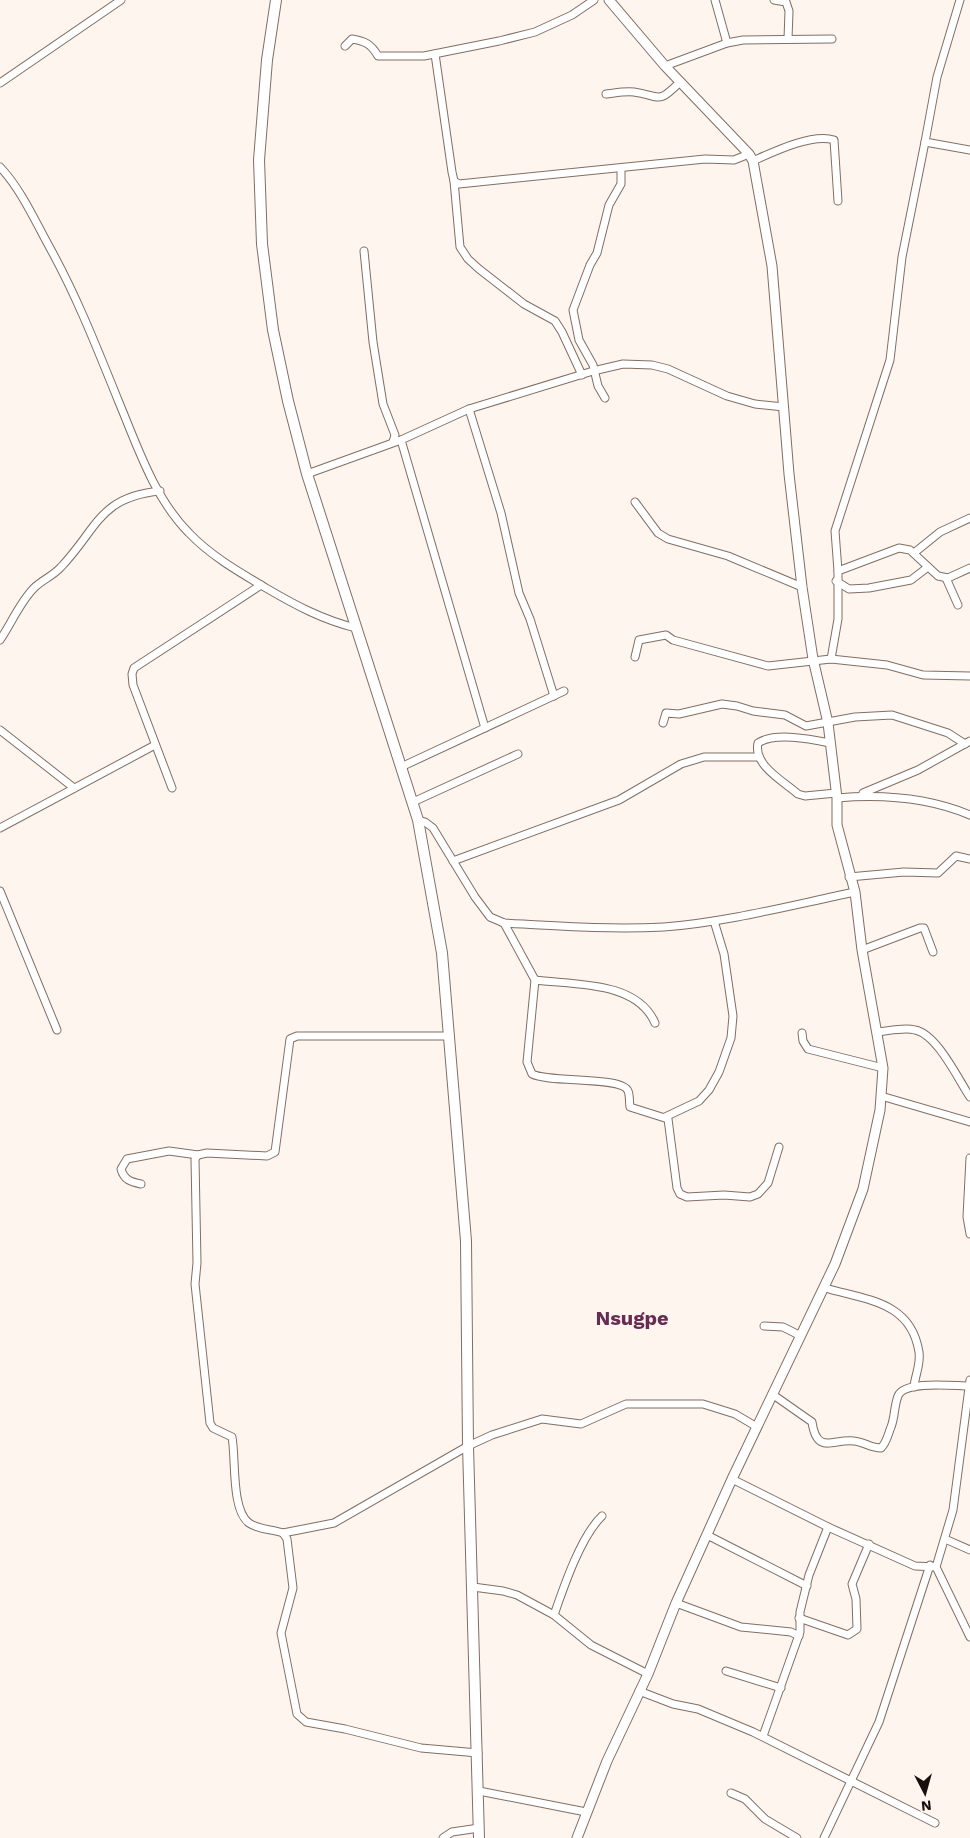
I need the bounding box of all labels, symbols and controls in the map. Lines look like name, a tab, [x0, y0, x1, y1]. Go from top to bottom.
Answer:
district label: Nsugpe	[595, 1306, 669, 1330]
north arrow	[900, 1768, 950, 1818]
text: N	[920, 1797, 932, 1814]

